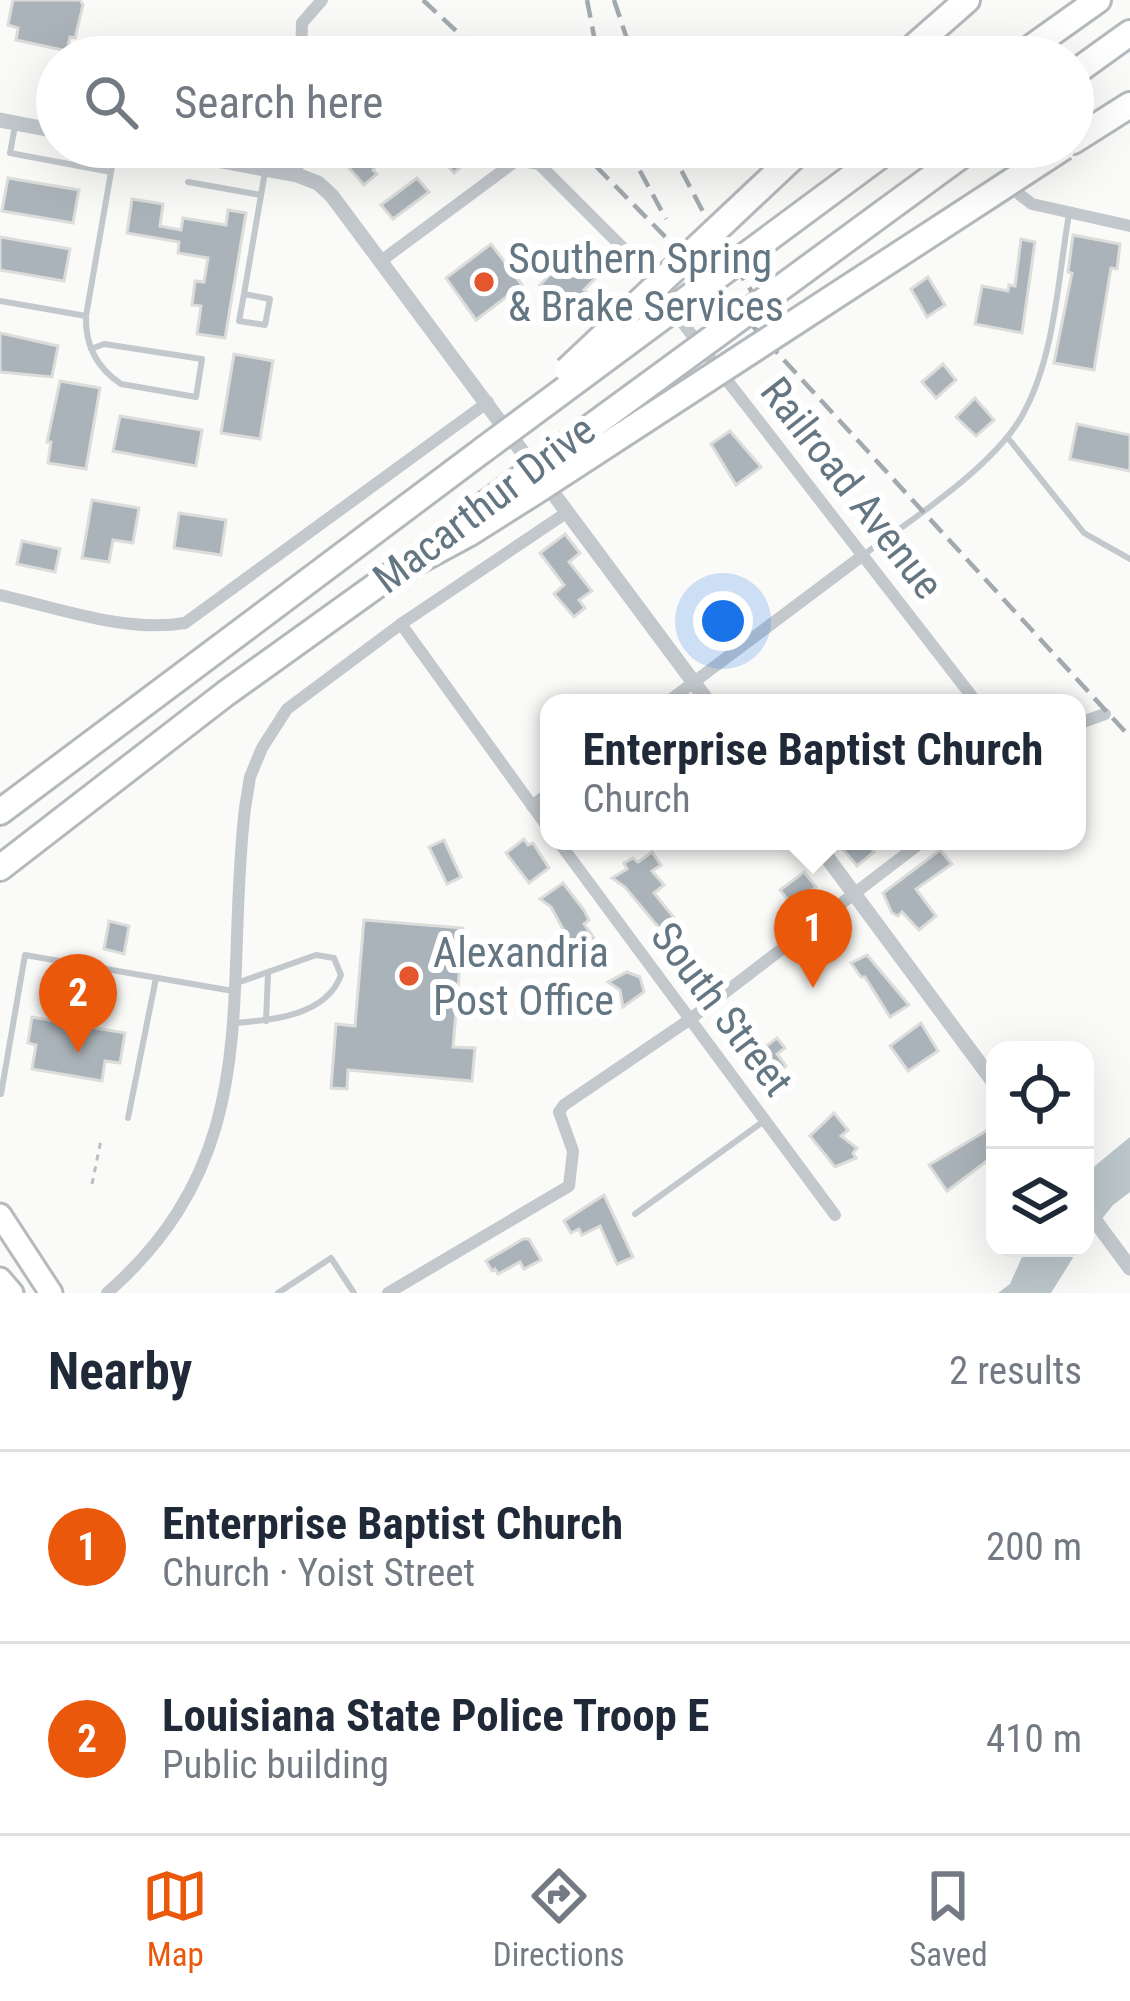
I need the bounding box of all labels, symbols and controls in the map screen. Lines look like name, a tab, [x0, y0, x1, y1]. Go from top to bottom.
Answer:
search box	[36, 36, 1094, 168]
icon: search	[78, 69, 144, 135]
text: Search here	[174, 76, 383, 129]
place label: Southern Spring & Brake Services	[508, 234, 784, 331]
marker: Southern Spring & Brake Services	[471, 269, 497, 295]
street label: Railroad Avenue	[751, 368, 953, 608]
street label: Macarthur Drive	[364, 405, 604, 603]
your location	[693, 591, 753, 651]
popup	[540, 694, 1086, 850]
text: Enterprise Baptist Church	[582, 723, 1044, 776]
text: Church	[582, 776, 691, 822]
pin: 1	[774, 889, 852, 988]
street label: South Street	[641, 913, 803, 1105]
place label: Alexandria Post Office	[433, 928, 614, 1025]
pin: 2	[39, 954, 117, 1053]
marker: Alexandria Post Office	[396, 963, 422, 989]
map controls	[986, 1041, 1094, 1257]
button: locate	[986, 1041, 1094, 1149]
button: layers	[986, 1149, 1094, 1257]
text: Nearby	[48, 1342, 192, 1401]
text: 2 results	[949, 1348, 1082, 1394]
text: Enterprise Baptist Church	[162, 1497, 623, 1550]
text: 1	[77, 1524, 97, 1570]
text: 200 m	[986, 1524, 1082, 1570]
text: Church · Yoist Street	[162, 1550, 475, 1596]
text: Louisiana State Police Troop E	[162, 1689, 709, 1742]
text: 2	[77, 1716, 97, 1762]
text: 410 m	[986, 1716, 1082, 1762]
text: Public building	[162, 1742, 389, 1788]
tab: Map	[142, 1863, 208, 1974]
tab: Directions	[493, 1863, 625, 1974]
tab: Saved	[909, 1863, 988, 1974]

